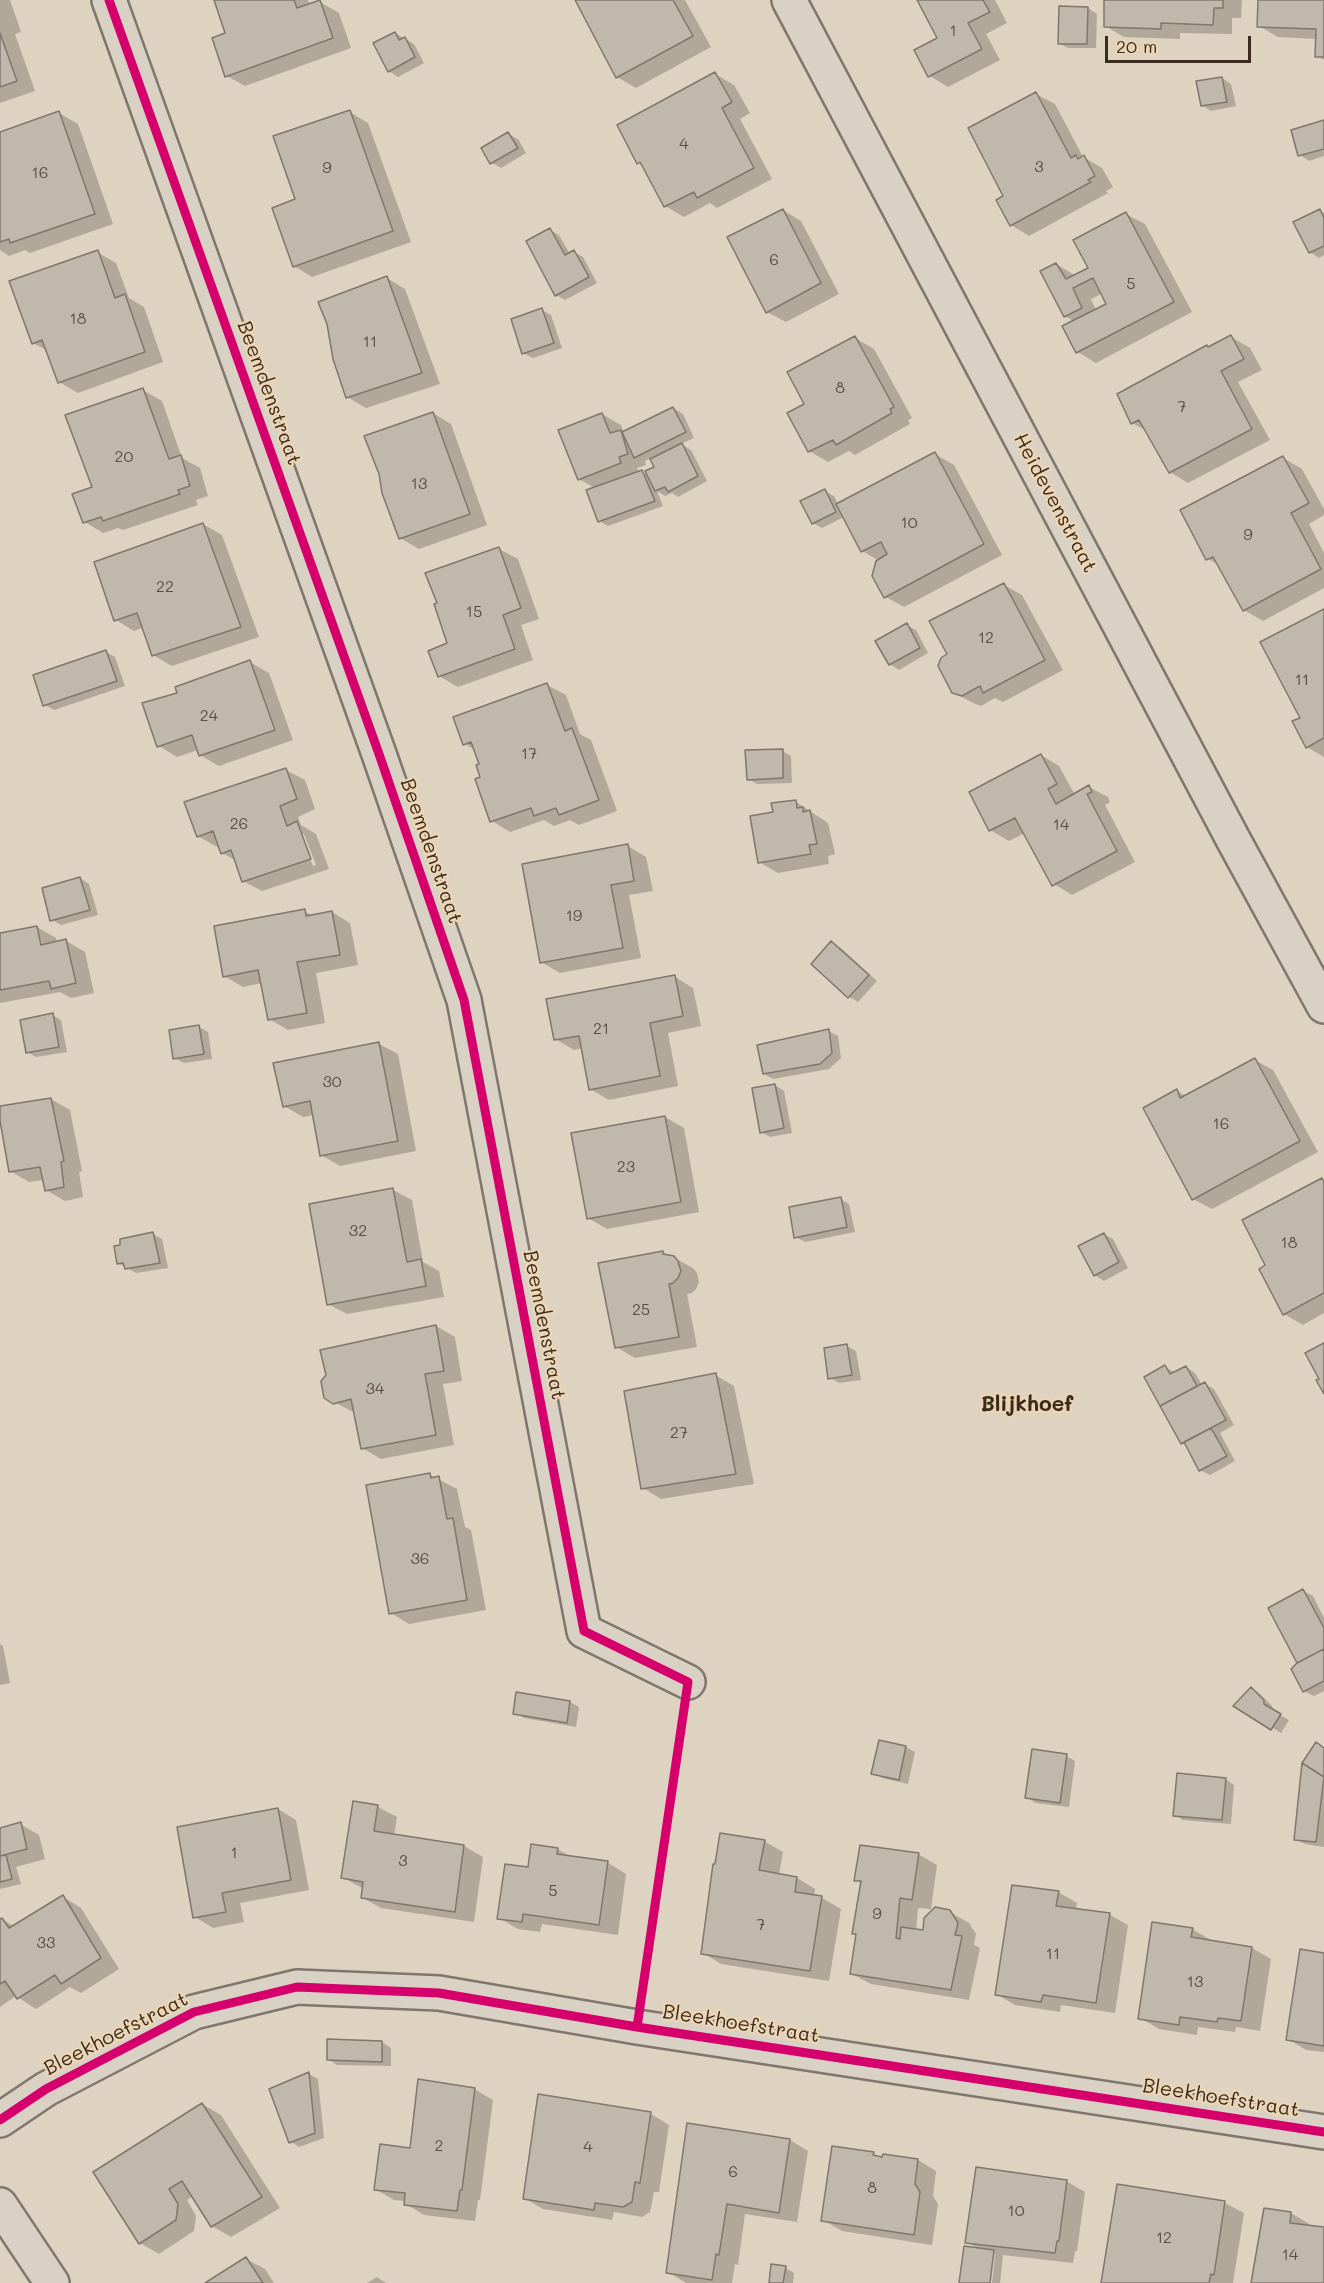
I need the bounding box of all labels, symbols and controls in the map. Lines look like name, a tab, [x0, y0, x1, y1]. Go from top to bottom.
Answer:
house number: 1	[949, 21, 957, 41]
scale bar	[1108, 24, 1254, 62]
text: 20 m	[1116, 34, 1157, 58]
house number: 4	[679, 134, 689, 154]
house number: 3	[1034, 157, 1044, 177]
house number: 9	[322, 158, 332, 178]
house number: 16	[32, 163, 48, 183]
house number: 6	[769, 250, 779, 270]
house number: 5	[1126, 274, 1136, 294]
house number: 18	[70, 309, 86, 329]
street label: Beemdenstraat	[232, 318, 306, 468]
house number: 11	[363, 332, 377, 352]
house number: 8	[835, 378, 845, 398]
house number: 7	[1178, 397, 1186, 417]
street label: Heidevenstraat	[1008, 429, 1102, 577]
house number: 20	[115, 447, 133, 467]
house number: 13	[411, 474, 427, 494]
house number: 10	[900, 513, 918, 533]
house number: 9	[1243, 525, 1253, 545]
house number: 22	[156, 577, 174, 597]
house number: 15	[466, 602, 482, 622]
house number: 12	[978, 628, 994, 648]
house number: 11	[1295, 670, 1309, 690]
house number: 24	[200, 706, 218, 726]
house number: 17	[521, 744, 537, 764]
street label: Beemdenstraat	[395, 775, 467, 927]
house number: 26	[230, 814, 248, 834]
house number: 14	[1053, 815, 1069, 835]
house number: 19	[566, 906, 582, 926]
house number: 21	[593, 1019, 609, 1039]
house number: 30	[322, 1072, 342, 1092]
house number: 16	[1213, 1114, 1229, 1134]
house number: 23	[617, 1157, 635, 1177]
house number: 32	[349, 1221, 367, 1241]
house number: 18	[1281, 1233, 1297, 1253]
street label: Beemdenstraat	[518, 1248, 570, 1402]
house number: 25	[632, 1300, 650, 1320]
house number: 34	[366, 1379, 384, 1399]
district label: Blijkhoef	[981, 1392, 1073, 1418]
house number: 27	[670, 1423, 688, 1443]
house number: 36	[410, 1549, 430, 1569]
house number: 1	[230, 1843, 238, 1863]
house number: 3	[398, 1851, 408, 1871]
house number: 5	[548, 1881, 558, 1901]
house number: 9	[872, 1904, 882, 1924]
house number: 7	[757, 1915, 765, 1935]
house number: 33	[37, 1933, 55, 1953]
house number: 11	[1046, 1944, 1060, 1964]
house number: 13	[1187, 1972, 1203, 1992]
street label: Bleekhoefstraat	[40, 1987, 192, 2081]
street label: Bleekhoefstraat	[661, 2000, 821, 2048]
street label: Bleekhoefstraat	[1141, 2074, 1301, 2122]
house number: 2	[435, 2136, 443, 2156]
house number: 4	[583, 2137, 593, 2157]
house number: 6	[728, 2162, 738, 2182]
house number: 8	[867, 2178, 877, 2198]
house number: 10	[1007, 2201, 1025, 2221]
house number: 12	[1156, 2228, 1172, 2248]
house number: 14	[1282, 2245, 1298, 2265]

